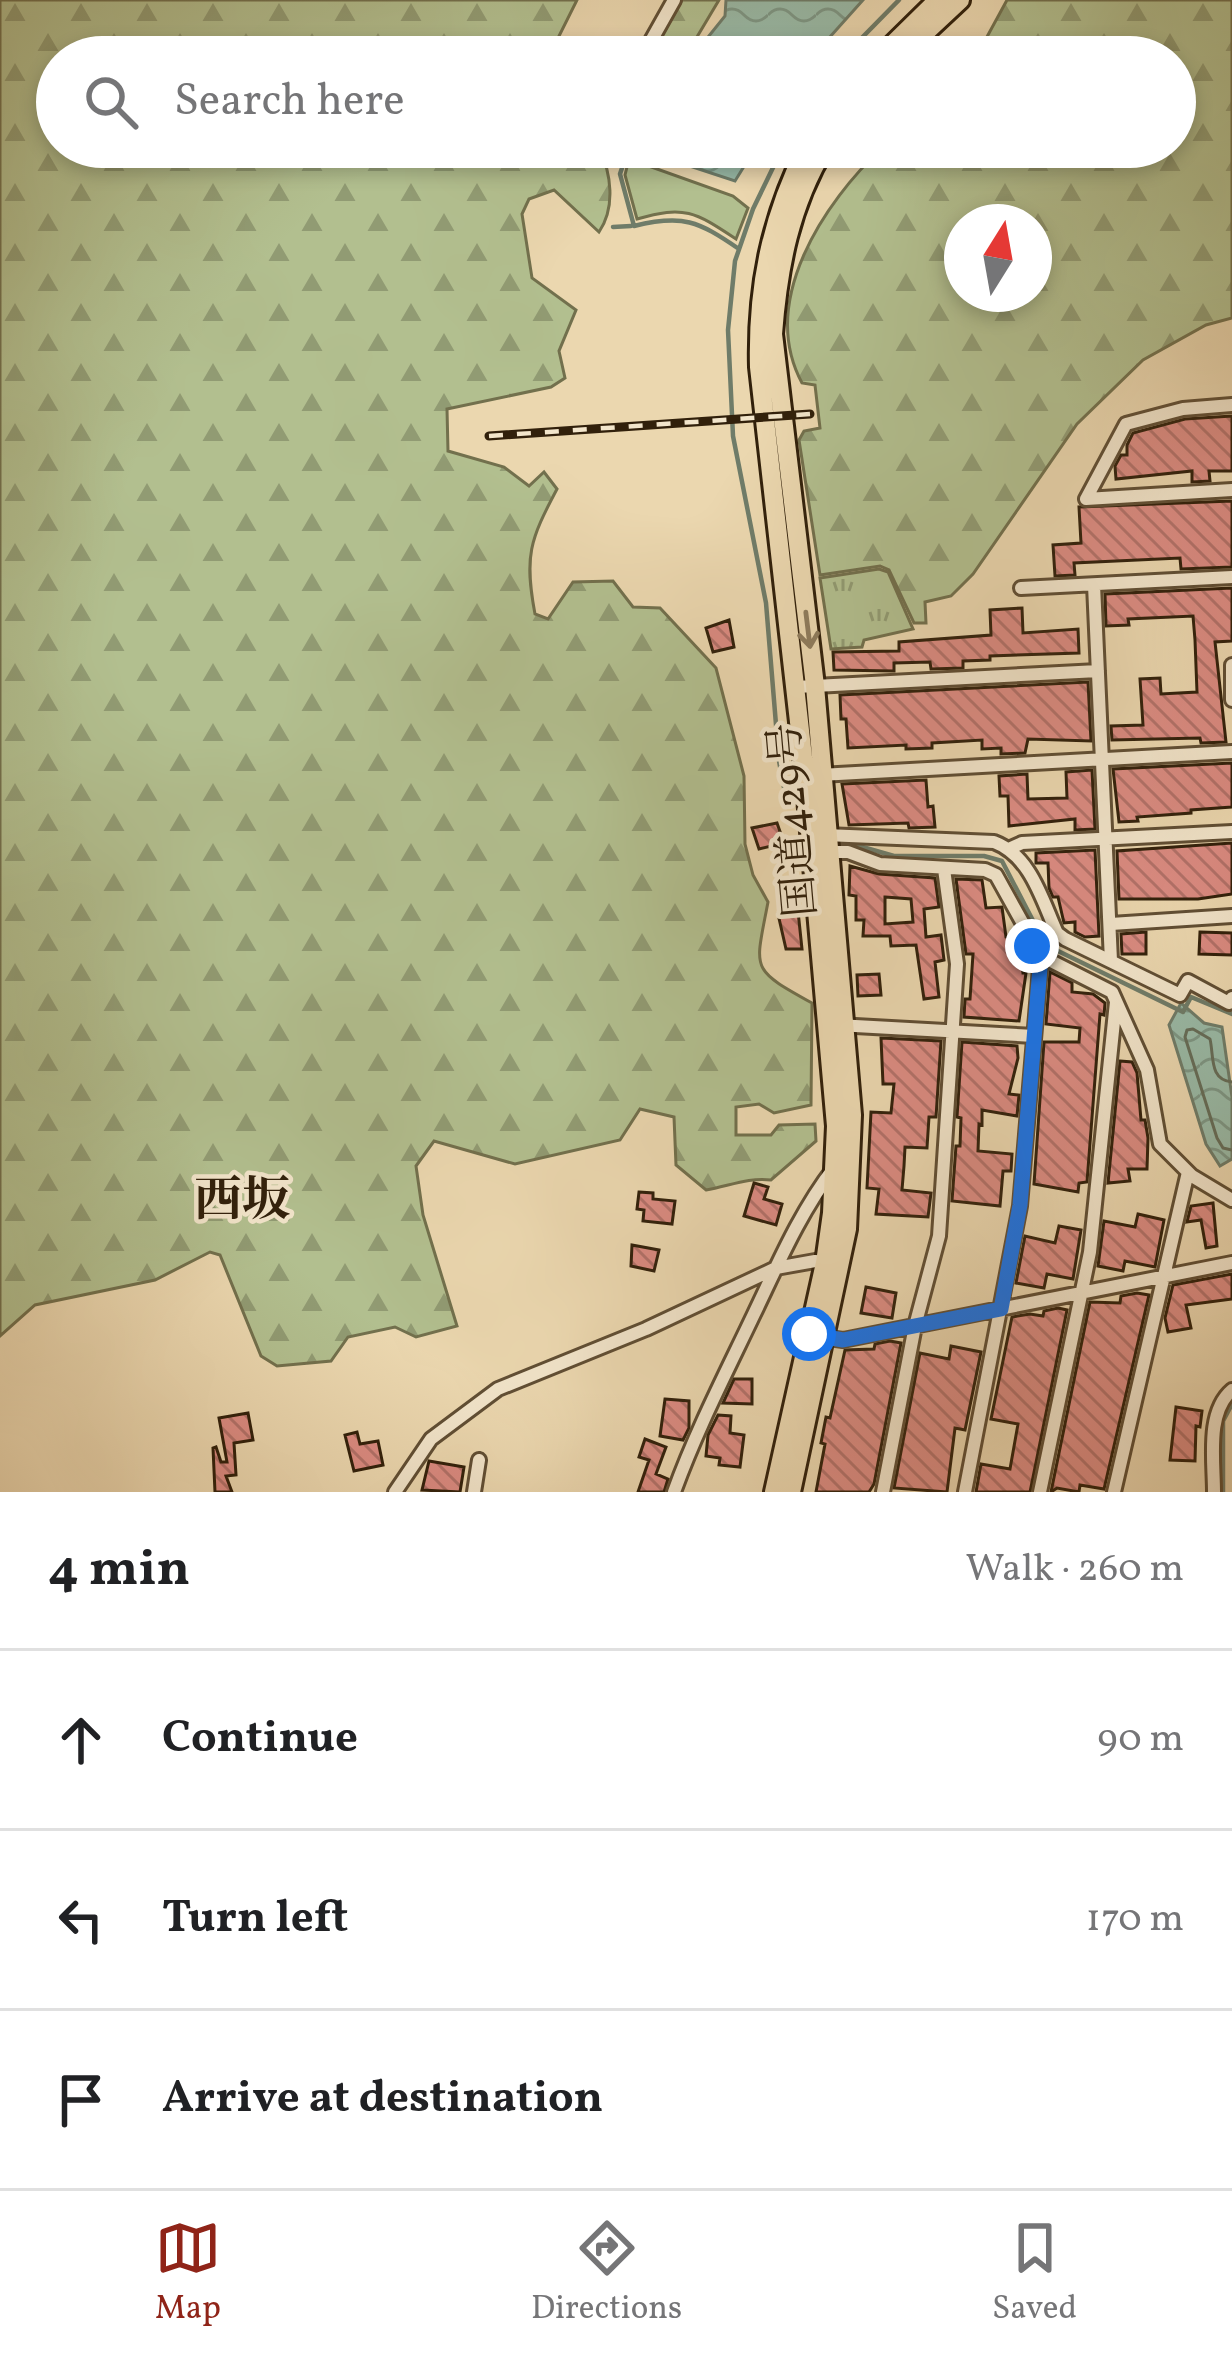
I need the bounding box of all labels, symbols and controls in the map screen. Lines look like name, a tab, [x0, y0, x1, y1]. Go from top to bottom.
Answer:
search box	[36, 36, 1196, 168]
icon: search	[78, 69, 144, 135]
text: Search here	[174, 71, 405, 134]
north arrow	[944, 204, 1052, 312]
one-way arrow	[798, 610, 820, 649]
street label: 国道429号	[758, 720, 833, 919]
route end	[1005, 919, 1059, 973]
district label: 西坂	[194, 1169, 290, 1236]
route start	[782, 1307, 836, 1361]
text: 4 min	[48, 1535, 190, 1606]
text: Walk · 260 m	[966, 1543, 1184, 1597]
icon: ahead	[48, 1707, 114, 1773]
text: Continue	[162, 1708, 358, 1771]
text: 90 m	[1097, 1713, 1184, 1767]
icon: left	[48, 1887, 114, 1953]
text: Turn left	[162, 1888, 348, 1951]
text: 170 m	[1086, 1893, 1184, 1947]
icon: arrive	[48, 2067, 114, 2133]
text: Arrive at destination	[162, 2068, 603, 2131]
tab: Map	[155, 2215, 221, 2333]
tab: Directions	[531, 2215, 682, 2333]
tab: Saved	[992, 2215, 1077, 2333]

